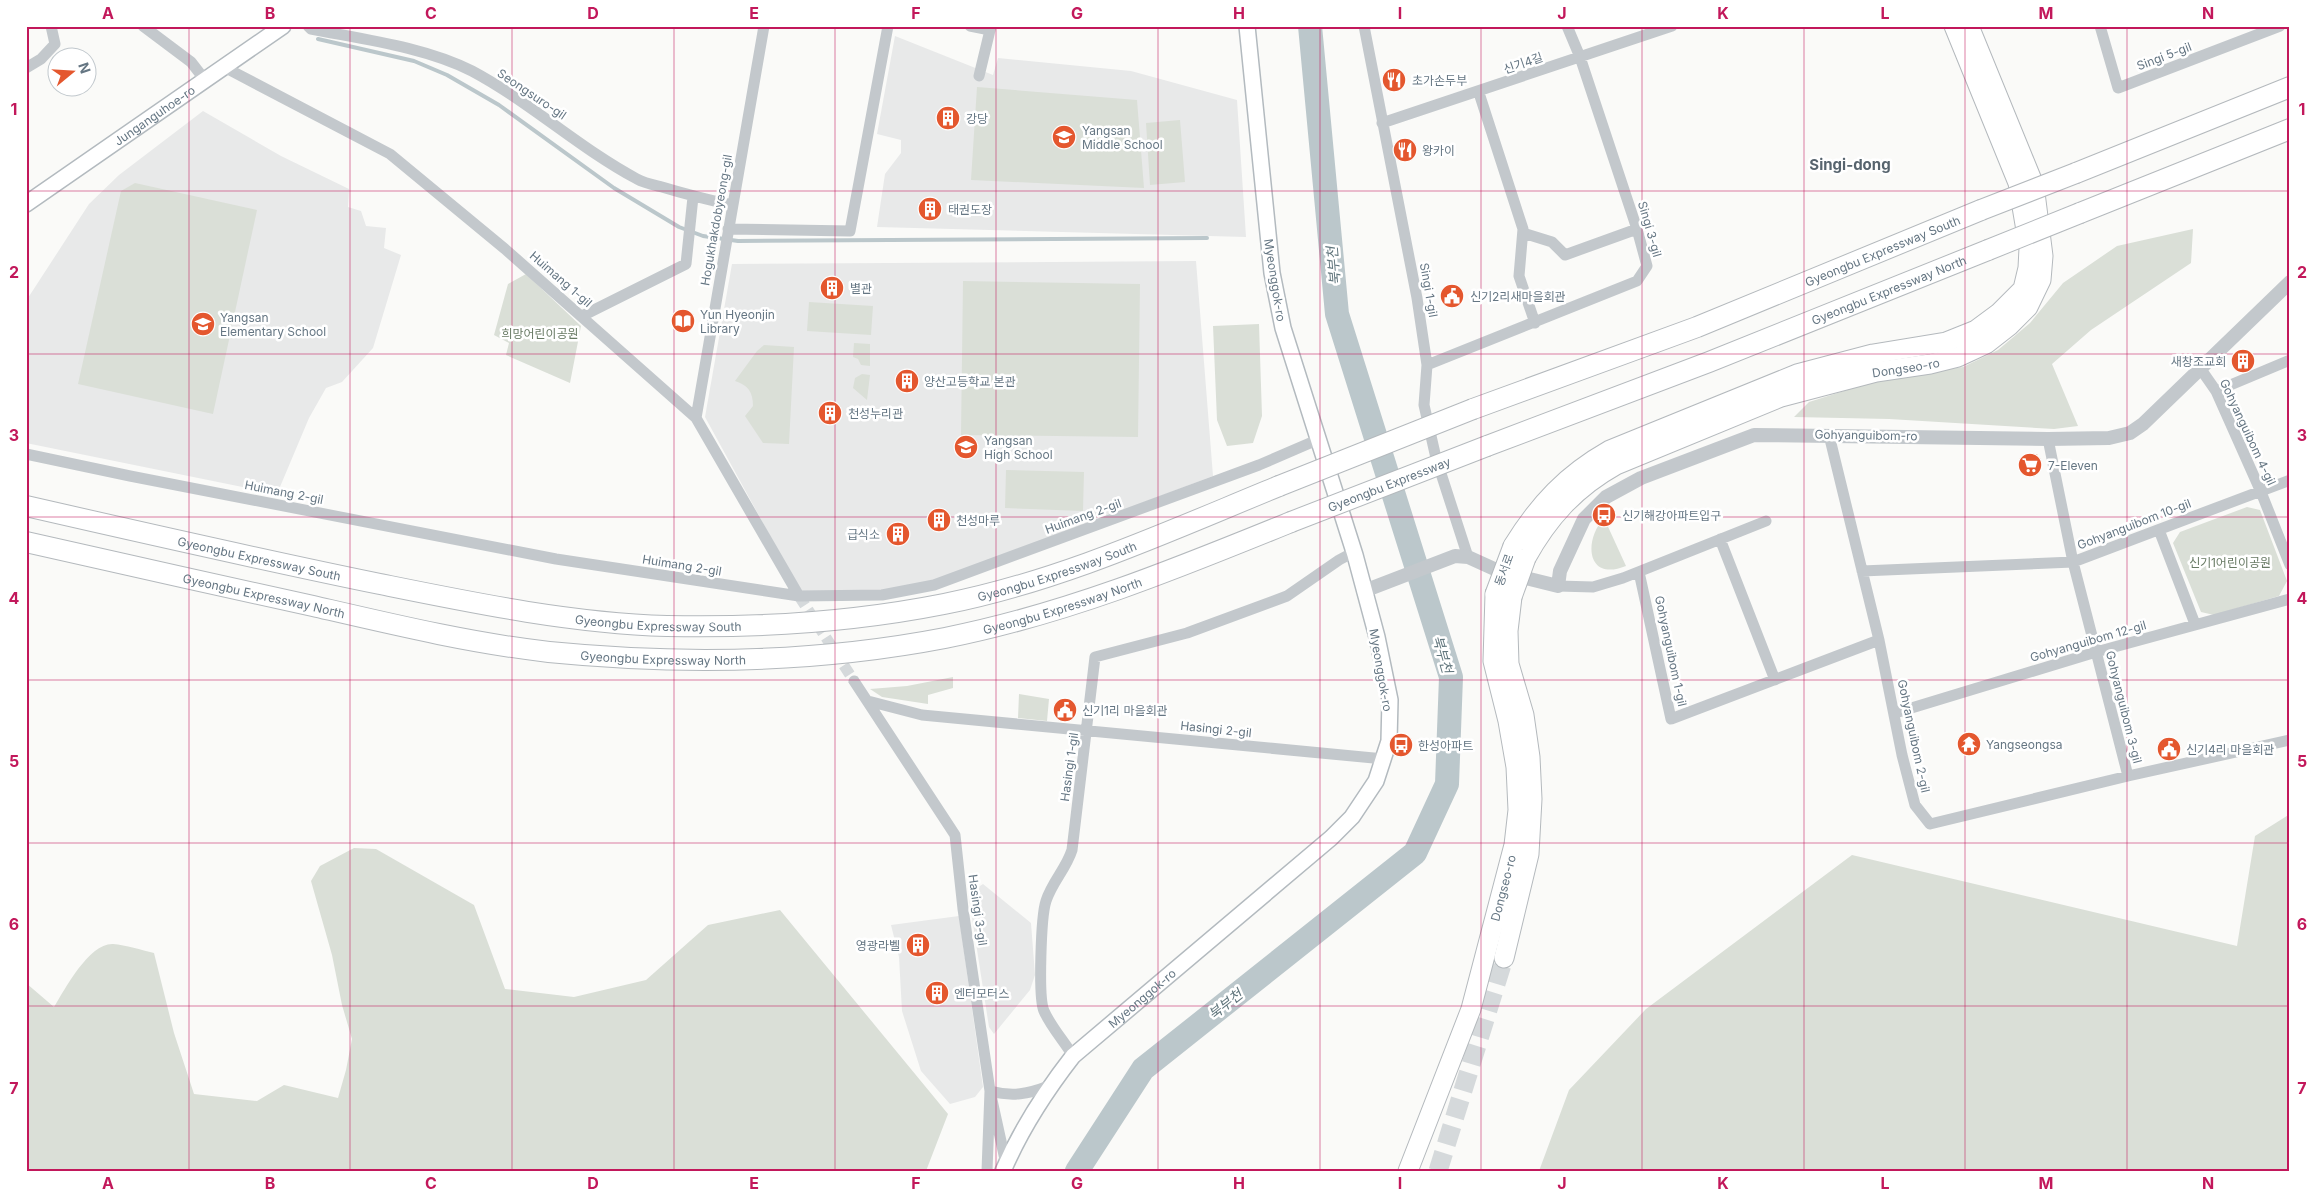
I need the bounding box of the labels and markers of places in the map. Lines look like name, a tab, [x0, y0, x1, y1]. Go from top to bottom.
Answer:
restaurant icon: 초가손두부	[1381, 67, 1407, 93]
place label: 초가손두부	[1412, 73, 1467, 88]
building icon: 강당	[935, 105, 961, 131]
place label: 강당	[966, 111, 988, 126]
place label: Yangsan Middle School	[1082, 123, 1163, 152]
school or university icon: Yangsan Middle School	[1051, 124, 1077, 150]
restaurant icon: 왕카이	[1392, 137, 1418, 163]
place label: 왕카이	[1422, 143, 1455, 158]
building icon: 태권도장	[917, 196, 943, 222]
place label: 태권도장	[948, 202, 992, 217]
building icon: 별관	[819, 275, 845, 301]
place label: 별관	[850, 281, 872, 296]
public building icon: 신기2리새마을회관	[1439, 283, 1465, 309]
place label: 신기2리새마을회관	[1470, 289, 1566, 304]
place label: Yun Hyeonjin Library	[700, 307, 775, 336]
library icon: Yun Hyeonjin Library	[670, 308, 696, 334]
place label: Yangsan Elementary School	[220, 310, 326, 339]
school or university icon: Yangsan Elementary School	[190, 311, 216, 337]
building icon: 새창조교회	[2230, 348, 2256, 374]
place label: 새창조교회	[2171, 354, 2226, 369]
building icon: 양산고등학교 본관	[894, 368, 920, 394]
place label: 양산고등학교 본관	[924, 374, 1016, 389]
building icon: 천성누리관	[817, 400, 843, 426]
place label: 천성누리관	[848, 406, 903, 421]
place label: Yangsan High School	[984, 433, 1053, 462]
school or university icon: Yangsan High School	[953, 434, 979, 460]
supermarket icon: 7-Eleven	[2017, 452, 2043, 478]
place label: 7-Eleven	[2048, 458, 2098, 473]
bus stop icon: 신기해강아파트입구	[1591, 502, 1617, 528]
building icon: 천성마루	[926, 507, 952, 533]
place label: 신기해강아파트입구	[1622, 508, 1721, 523]
place label: 천성마루	[956, 513, 1000, 528]
building icon: 급식소	[885, 521, 911, 547]
place label: 급식소	[847, 527, 880, 542]
public building icon: 신기1리 마을회관	[1052, 697, 1078, 723]
place label: 신기1리 마을회관	[1082, 703, 1168, 718]
temple icon: Yangseongsa	[1956, 731, 1982, 757]
bus stop icon: 한성아파트	[1388, 732, 1414, 758]
public building icon: 신기4리 마을회관	[2156, 736, 2182, 762]
place label: Yangseongsa	[1986, 737, 2063, 752]
place label: 한성아파트	[1418, 738, 1473, 753]
place label: 신기4리 마을회관	[2186, 742, 2274, 757]
building icon: 영광라벨	[905, 932, 931, 958]
place label: 영광라벨	[856, 938, 900, 953]
building icon: 엔터모터스	[924, 980, 950, 1006]
place label: 엔터모터스	[954, 986, 1009, 1001]

